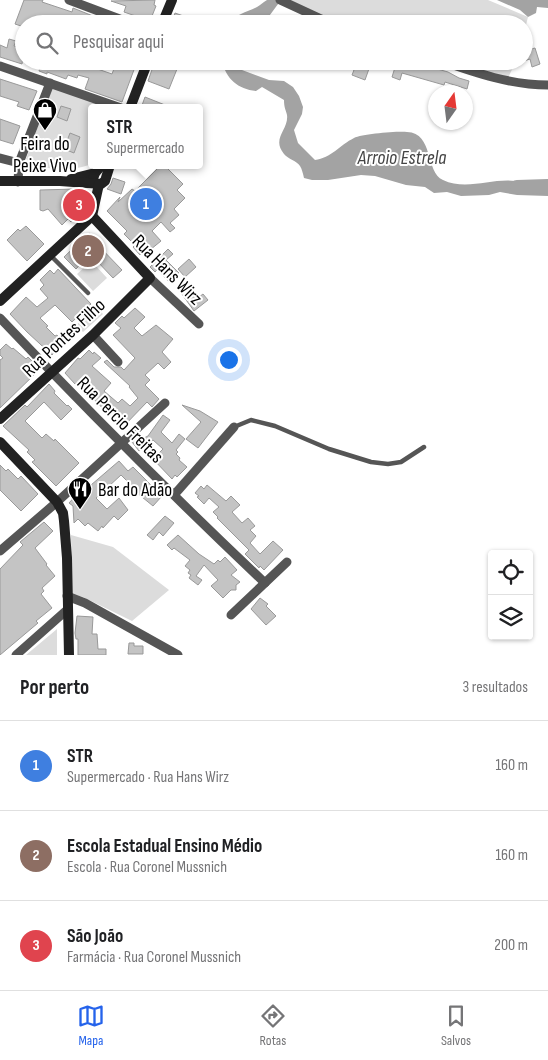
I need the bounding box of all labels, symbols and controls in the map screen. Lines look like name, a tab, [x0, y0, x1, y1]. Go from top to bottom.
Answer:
search box	[15, 15, 533, 70]
icon: search	[33, 29, 61, 57]
text: Pesquisar aqui	[73, 31, 164, 54]
north arrow	[428, 85, 473, 130]
shop icon: Feira do Peixe Vivo	[32, 97, 58, 131]
popup	[88, 104, 203, 169]
text: STR	[107, 116, 133, 139]
place label: Feira do Peixe Vivo	[13, 133, 77, 178]
text: Supermercado	[107, 139, 184, 158]
water label: Arroio Estrela	[357, 146, 446, 170]
pin: 1	[130, 185, 162, 223]
pin: 3	[63, 186, 95, 224]
street label: Rua Hans Wirz	[127, 230, 207, 310]
pin: 2	[72, 232, 104, 270]
street label: Rua Pontes Filho	[18, 294, 110, 382]
your location	[216, 347, 242, 373]
street label: Rua Percio Freitas	[72, 372, 168, 468]
restaurant icon: Bar do Adão	[67, 476, 93, 510]
place label: Bar do Adão	[98, 479, 172, 502]
map controls	[488, 550, 533, 640]
button: locate	[488, 550, 533, 595]
button: layers	[488, 595, 533, 640]
text: Por perto	[20, 675, 89, 700]
text: 3 resultados	[463, 678, 528, 697]
text: STR	[67, 745, 93, 768]
text: 1	[33, 756, 39, 775]
text: 160 m	[495, 756, 528, 775]
text: Supermercado · Rua Hans Wirz	[67, 768, 229, 787]
text: Escola Estadual Ensino Médio	[67, 835, 262, 858]
text: 2	[32, 846, 40, 865]
text: 160 m	[495, 846, 528, 865]
text: Escola · Rua Coronel Mussnich	[67, 858, 227, 877]
text: São João	[67, 925, 123, 948]
text: 3	[32, 936, 40, 955]
text: 200 m	[494, 936, 528, 955]
text: Farmácia · Rua Coronel Mussnich	[67, 948, 241, 967]
tab: Mapa	[77, 1002, 105, 1049]
tab: Rotas	[259, 1002, 287, 1049]
tab: Salvos	[441, 1002, 471, 1049]

